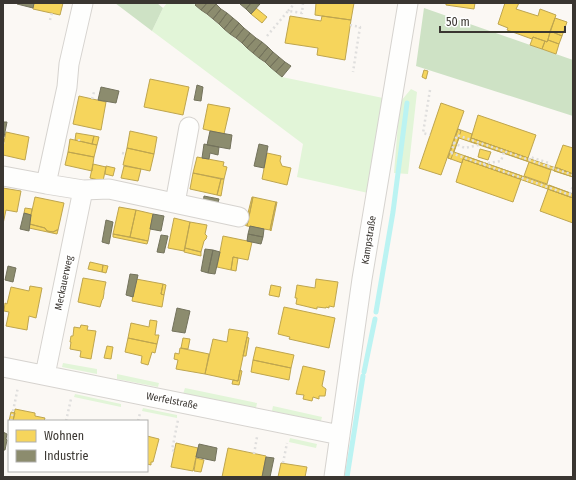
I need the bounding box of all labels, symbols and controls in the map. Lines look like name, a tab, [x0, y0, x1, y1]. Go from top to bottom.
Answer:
scale bar	[440, 8, 565, 34]
text: 50 m	[446, 15, 470, 29]
street label: Kampstraße	[359, 215, 379, 265]
street label: Meckauerweg	[52, 254, 76, 311]
street label: Werfelstraße	[145, 390, 199, 412]
legend	[8, 420, 148, 472]
text: Wohnen	[44, 429, 84, 443]
text: Industrie	[44, 449, 88, 463]

